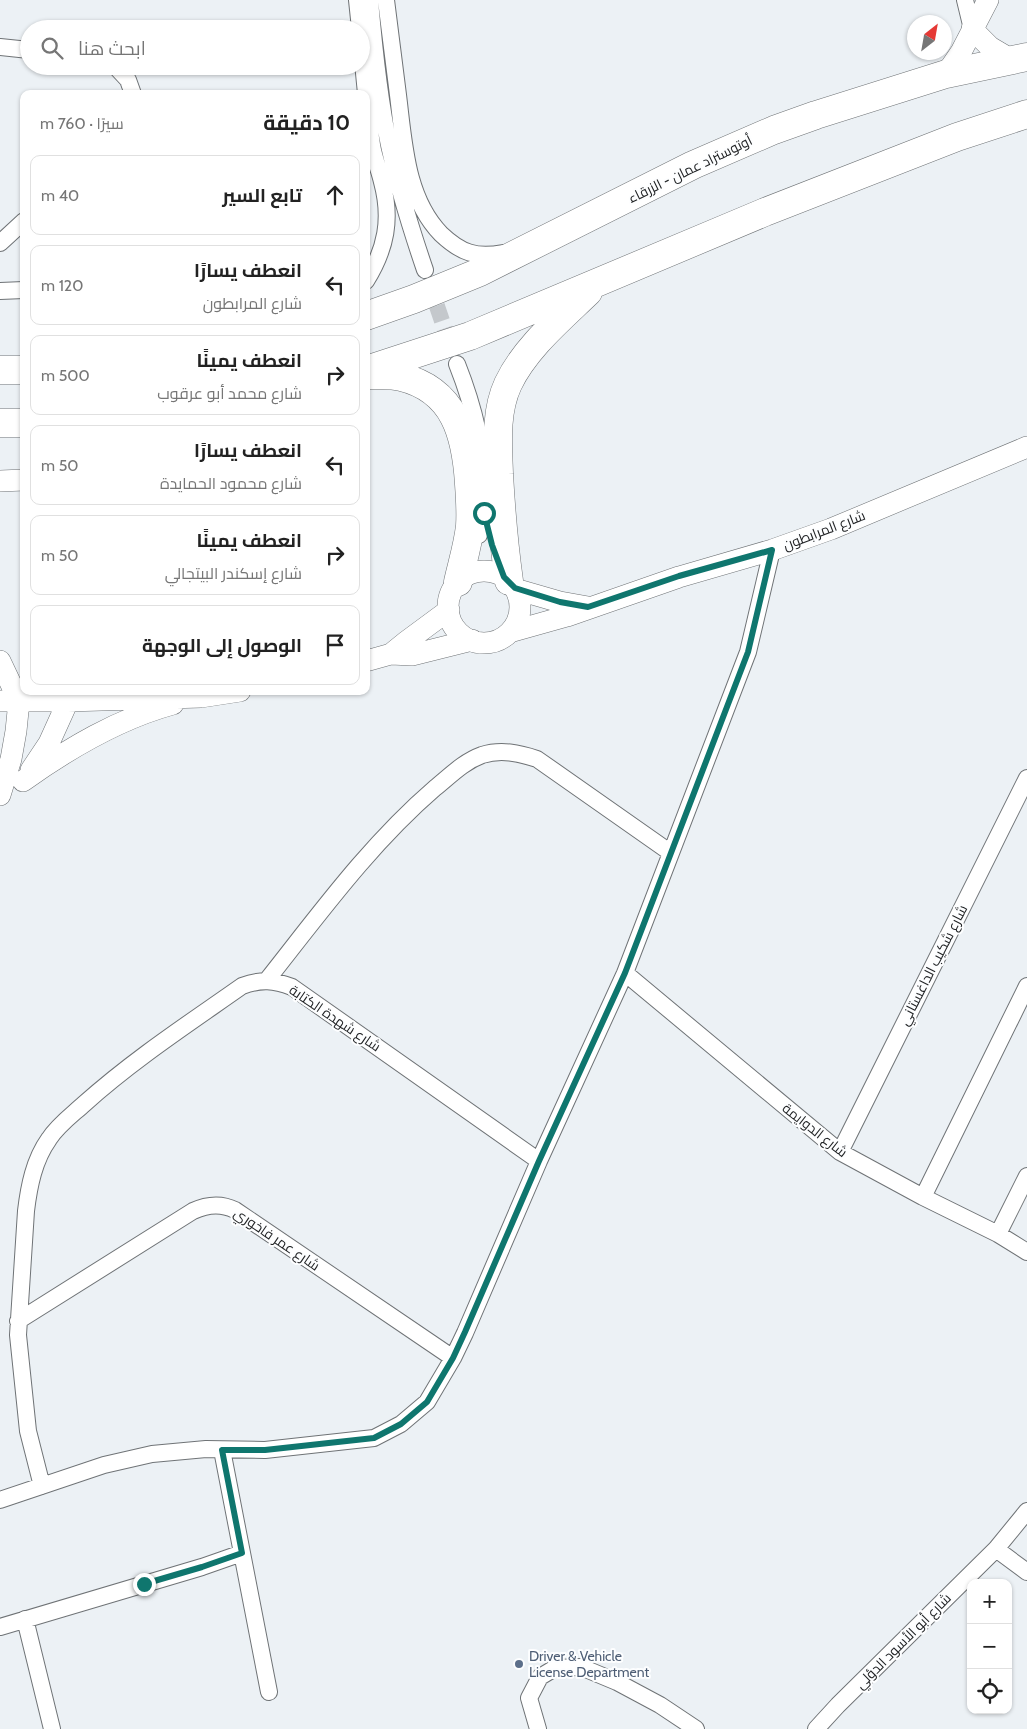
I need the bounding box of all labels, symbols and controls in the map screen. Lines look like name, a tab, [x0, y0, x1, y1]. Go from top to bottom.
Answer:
north arrow	[907, 15, 952, 60]
search box	[20, 20, 370, 75]
icon: search	[38, 34, 66, 62]
text: ابحث هنا	[78, 37, 146, 60]
text: 10 دقيقة	[263, 110, 350, 135]
text: سيرًا · 760 m	[40, 114, 124, 133]
street label: أوتوستراد عمان - الزرقاء	[625, 131, 755, 207]
icon: ahead	[321, 181, 349, 209]
text: تابع السير	[222, 184, 302, 207]
text: 40 m	[41, 186, 79, 205]
text: انعطف يسارًا	[194, 259, 302, 282]
icon: left	[321, 271, 349, 299]
text: 120 m	[41, 276, 83, 295]
text: شارع المرابطون	[203, 294, 302, 313]
text: انعطف يمينًا	[196, 349, 302, 372]
icon: right	[321, 361, 349, 389]
text: 500 m	[41, 366, 90, 385]
text: شارع محمد أبو عرقوب	[157, 384, 302, 403]
text: انعطف يسارًا	[194, 439, 302, 462]
icon: left	[321, 451, 349, 479]
text: 50 m	[41, 456, 78, 475]
text: شارع محمود الحمايدة	[160, 474, 302, 493]
route start	[473, 502, 496, 525]
street label: شارع المرابطون	[780, 506, 868, 554]
text: انعطف يمينًا	[196, 529, 302, 552]
icon: right	[321, 541, 349, 569]
text: 50 m	[41, 546, 78, 565]
text: شارع إسكندر البيتجالي	[165, 564, 302, 583]
icon: arrive	[321, 631, 349, 659]
text: الوصول إلى الوجهة	[142, 634, 302, 657]
street label: شارع شكيب الداغستاني	[895, 902, 974, 1030]
street label: شارع شهدة الكتابة	[286, 981, 384, 1055]
street label: شارع الدوايمة	[779, 1099, 851, 1161]
street label: شارع عمر فاخوري	[229, 1204, 324, 1277]
route end	[133, 1573, 156, 1596]
map controls	[967, 1579, 1012, 1714]
button: +	[967, 1579, 1012, 1624]
street label: شارع أبو الأسود الدؤلي	[851, 1589, 957, 1695]
button: −	[967, 1624, 1012, 1669]
place label: Driver & Vehicle License Department	[529, 1647, 649, 1681]
marker: Driver & Vehicle License Department	[513, 1658, 525, 1670]
button: locate	[967, 1669, 1012, 1714]

